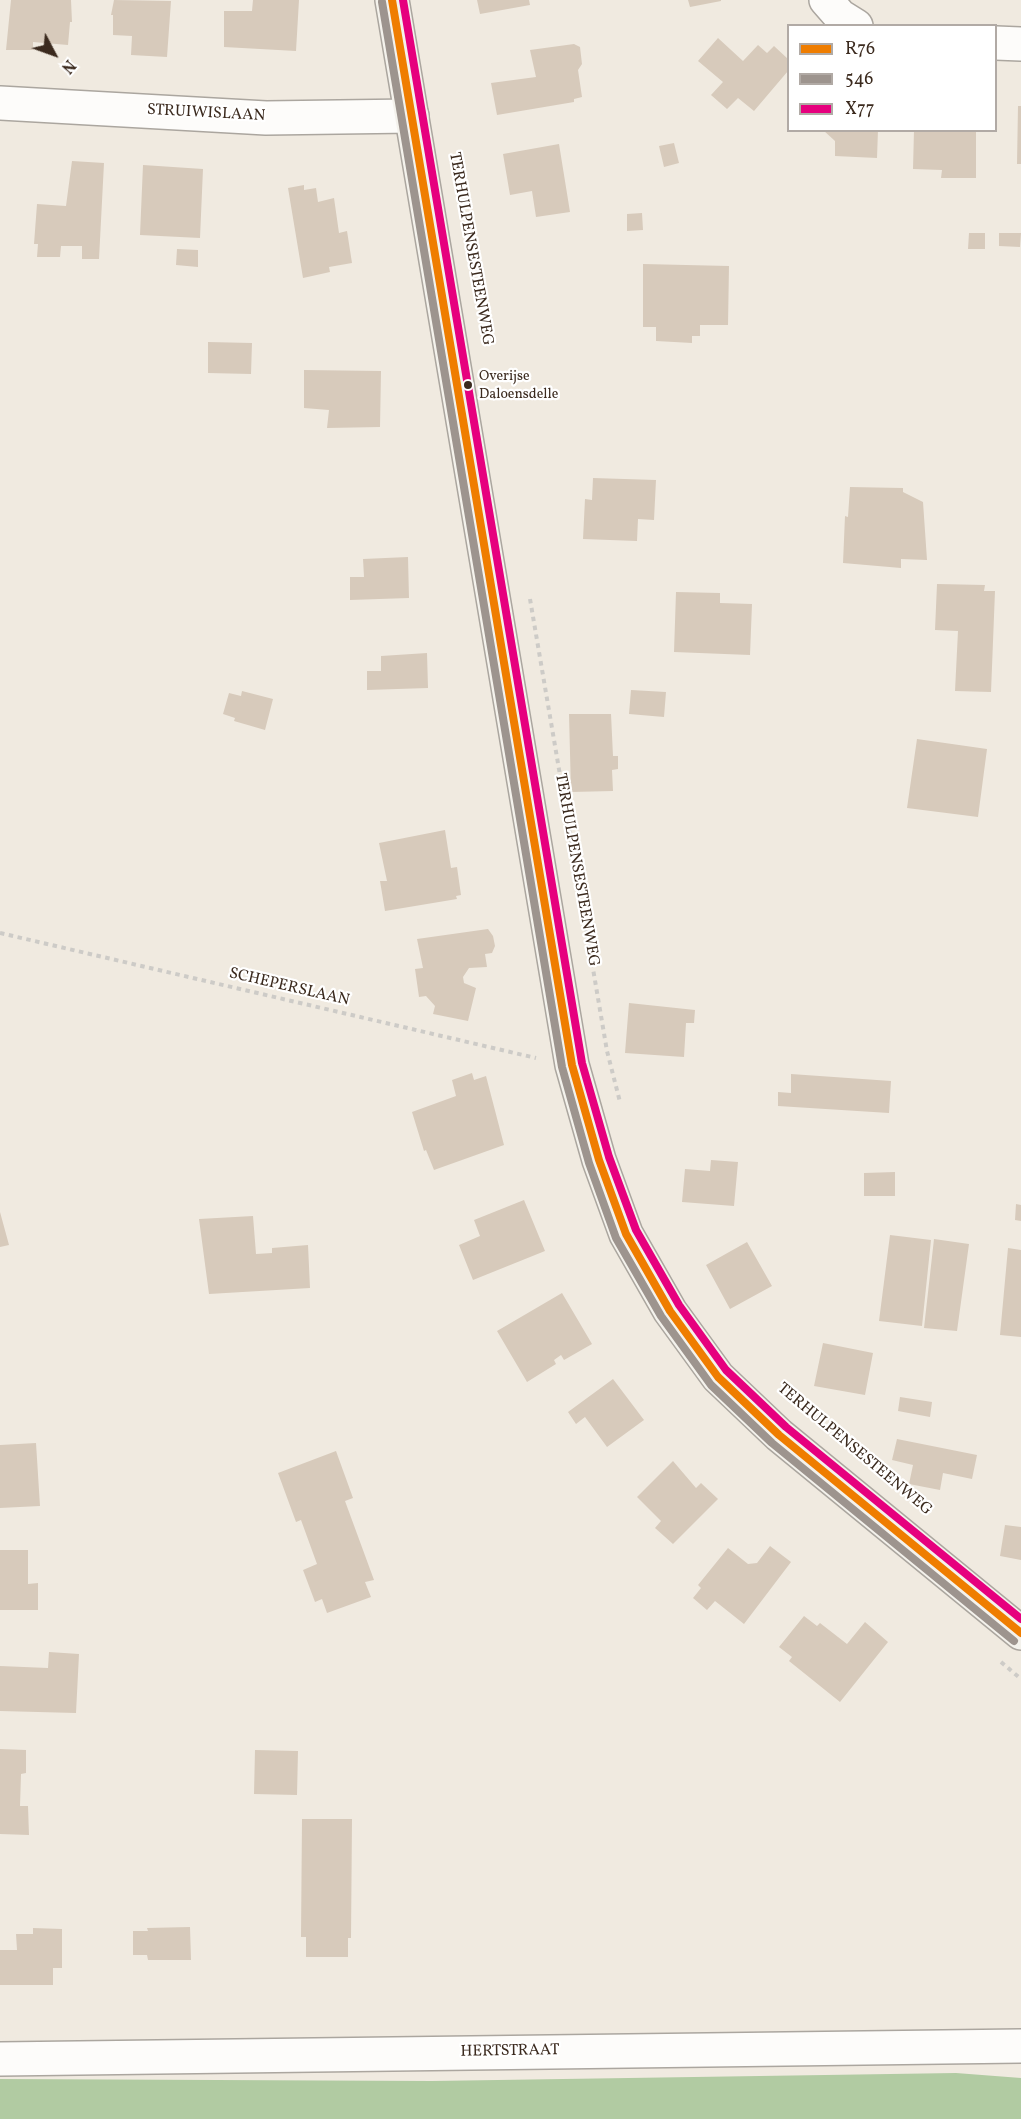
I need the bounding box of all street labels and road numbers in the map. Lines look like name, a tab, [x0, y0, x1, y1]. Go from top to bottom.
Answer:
street label: STRUIWISLAAN	[146, 101, 266, 127]
street label: TERHULPENSESTEENWEG	[444, 151, 496, 347]
street label: TERHULPENSESTEENWEG	[550, 772, 602, 968]
street label: SCHEPERSLAAN	[227, 965, 351, 1011]
street label: TERHULPENSESTEENWEG	[773, 1380, 935, 1520]
street label: HERTSTRAAT	[460, 2042, 560, 2062]

